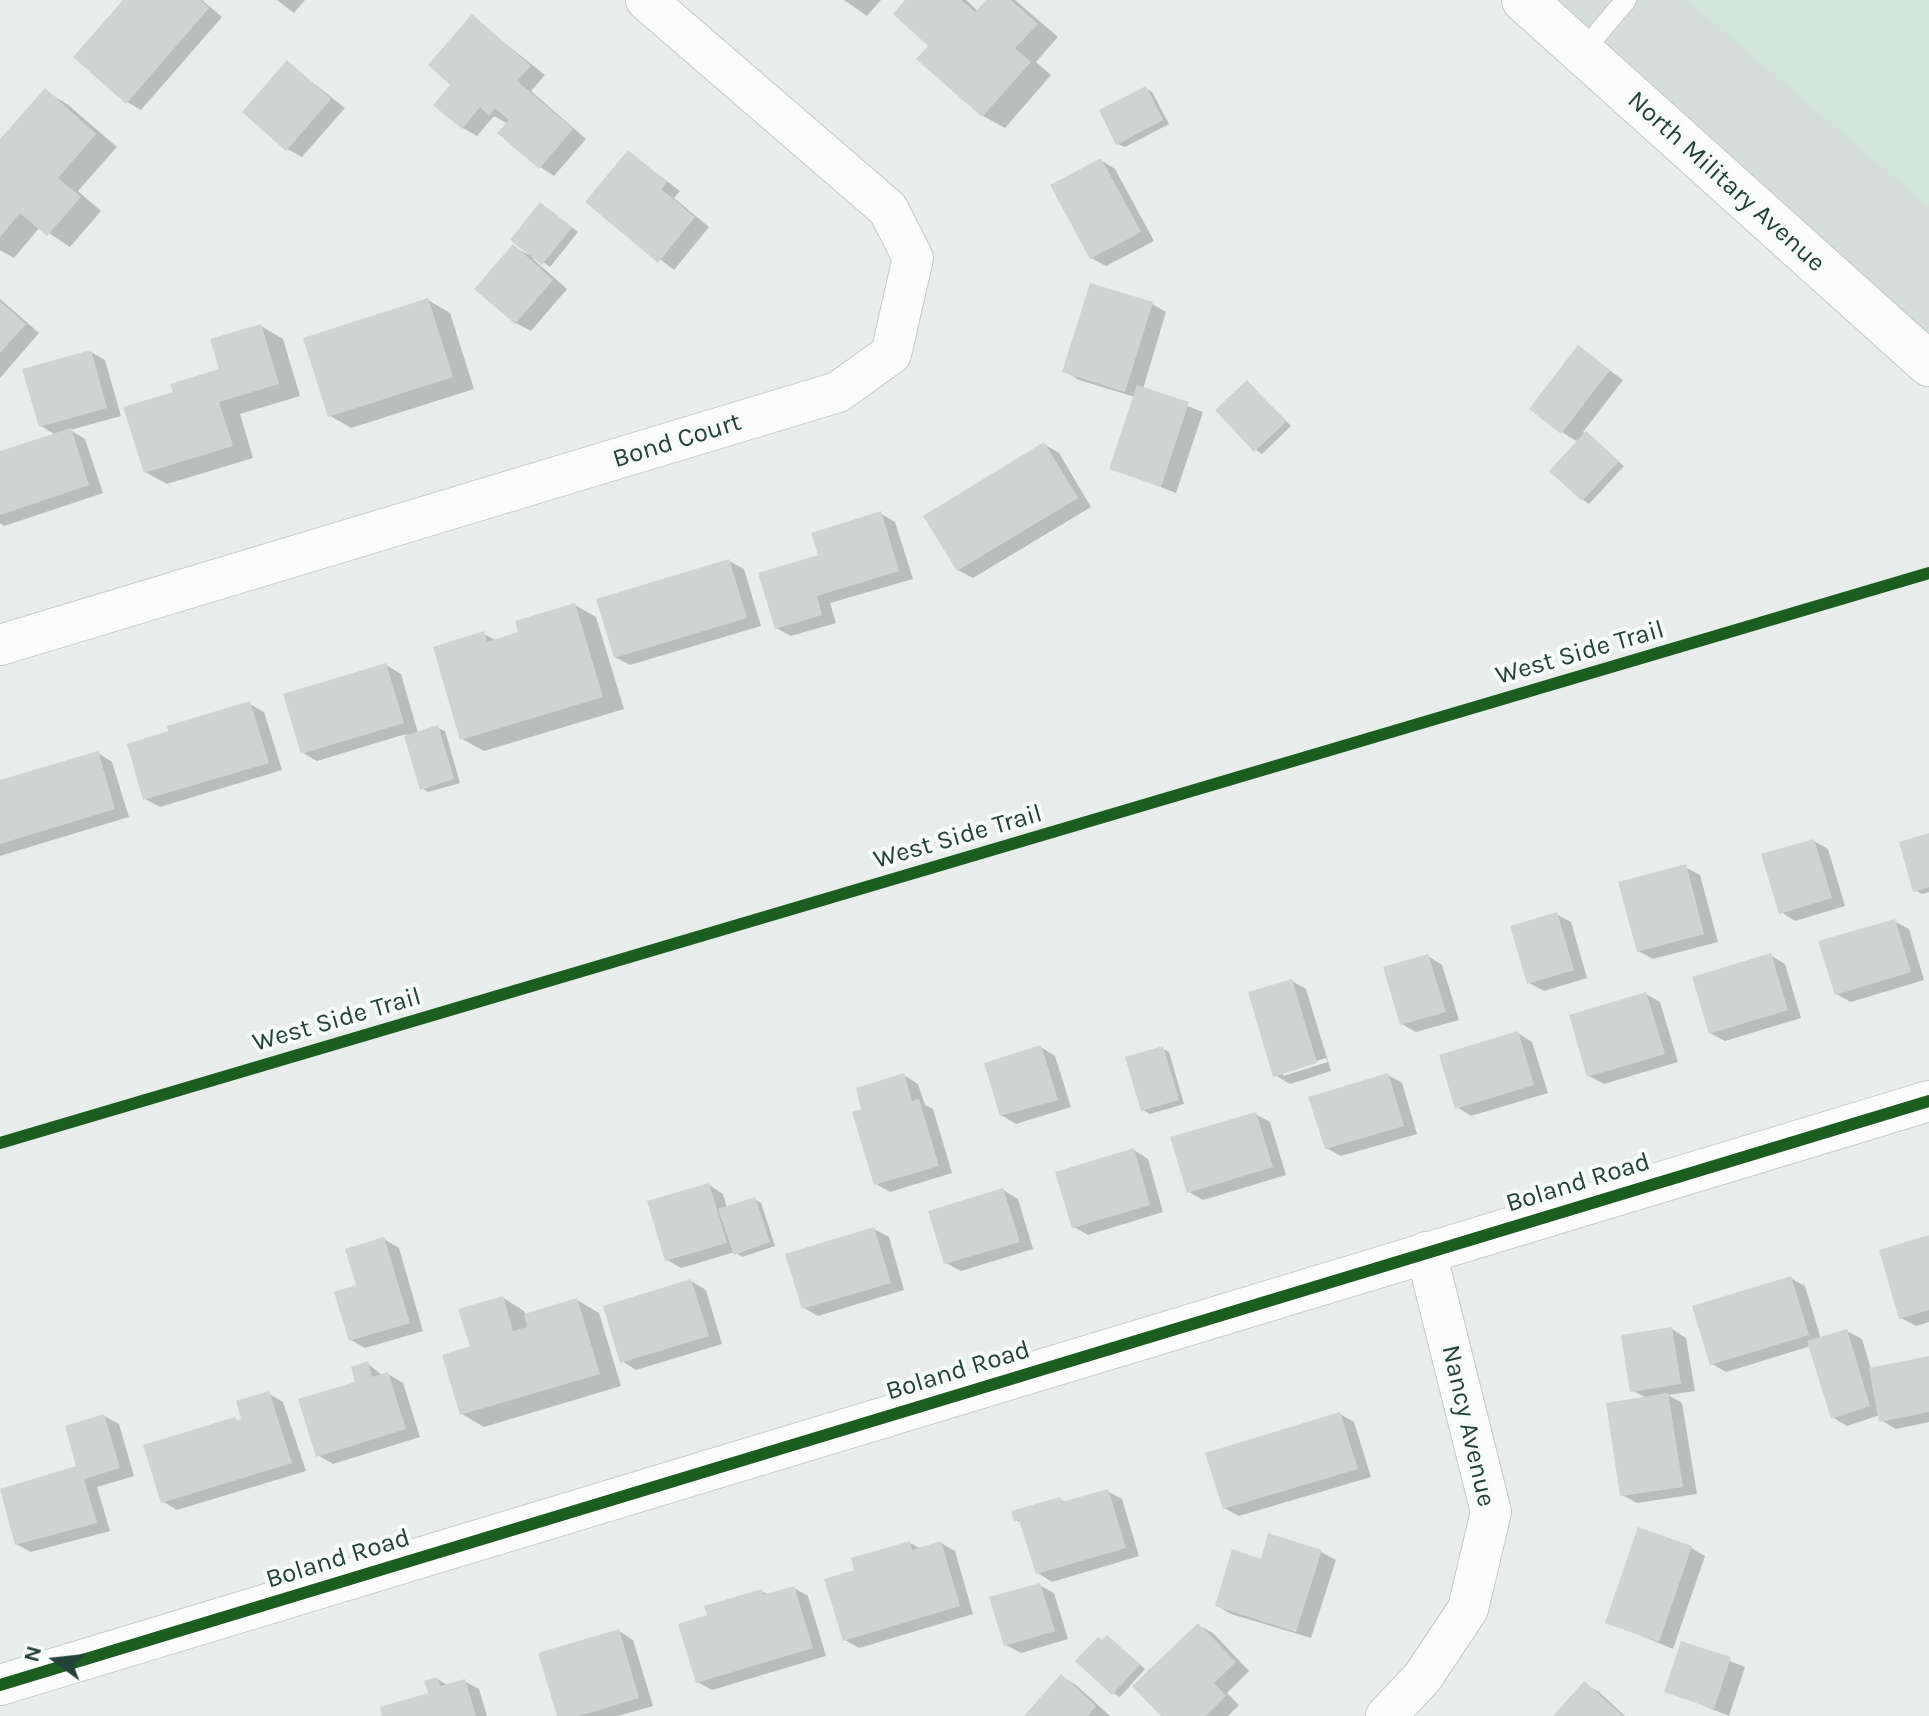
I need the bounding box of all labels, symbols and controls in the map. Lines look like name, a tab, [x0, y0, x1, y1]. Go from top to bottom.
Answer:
street label: North Military Avenue	[1621, 85, 1831, 279]
street label: Bond Court	[609, 407, 745, 475]
street label: West Side Trail	[1492, 614, 1668, 692]
street label: West Side Trail	[870, 798, 1046, 876]
street label: West Side Trail	[249, 981, 425, 1059]
street label: Boland Road	[1502, 1146, 1654, 1220]
street label: Boland Road	[882, 1334, 1034, 1408]
street label: Nancy Avenue	[1434, 1342, 1502, 1510]
street label: Boland Road	[262, 1522, 414, 1596]
north arrow	[16, 1620, 96, 1700]
text: N	[18, 1643, 47, 1665]

